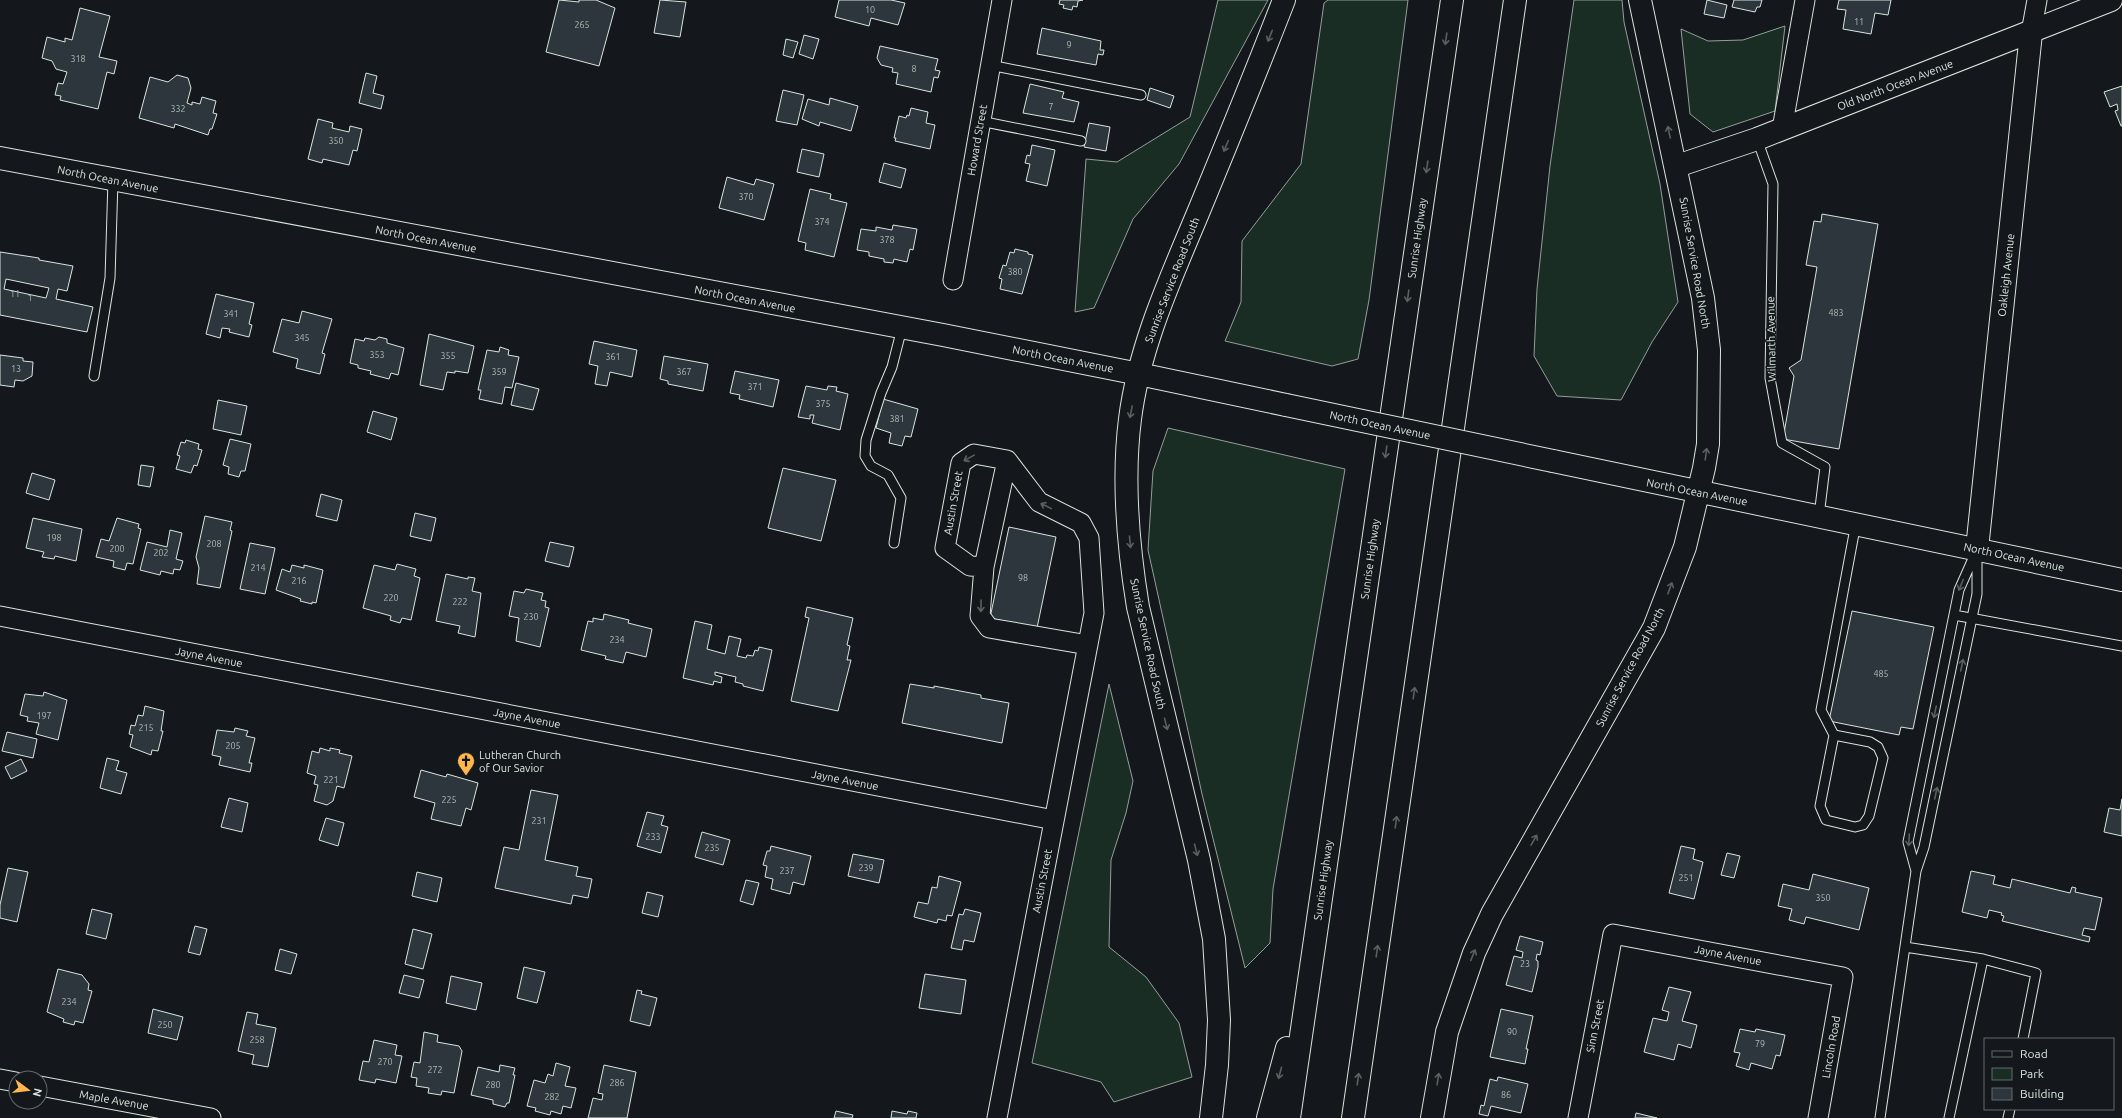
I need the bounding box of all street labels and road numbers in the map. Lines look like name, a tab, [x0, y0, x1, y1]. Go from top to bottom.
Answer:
street label: Old North Ocean Avenue	[1835, 57, 1955, 113]
street label: Howard Street	[965, 103, 989, 177]
street label: North Ocean Avenue	[56, 163, 160, 195]
street label: Sunrise Highway	[1405, 196, 1429, 279]
street label: Sunrise Service Road North	[1678, 196, 1712, 330]
street label: Sunrise Service Road South	[1142, 216, 1202, 344]
street label: North Ocean Avenue	[374, 223, 478, 255]
street label: Oakleigh Avenue	[1996, 233, 2016, 317]
street label: North Ocean Avenue	[693, 283, 797, 315]
street label: Wilmarth Avenue	[1764, 296, 1778, 382]
street label: North Ocean Avenue	[1011, 343, 1115, 375]
street label: North Ocean Avenue	[1328, 408, 1432, 442]
street label: Austin Street	[941, 469, 965, 536]
street label: North Ocean Avenue	[1645, 476, 1749, 508]
street label: Sunrise Highway	[1358, 517, 1382, 600]
street label: North Ocean Avenue	[1962, 540, 2066, 574]
street label: Sunrise Service Road South	[1128, 577, 1168, 711]
street label: Sunrise Service Road North	[1593, 605, 1667, 729]
street label: Jayne Avenue	[174, 645, 244, 669]
street label: Jayne Avenue	[492, 706, 562, 730]
street label: Jayne Avenue	[810, 768, 880, 792]
street label: Sunrise Highway	[1311, 838, 1335, 921]
street label: Austin Street	[1030, 847, 1054, 914]
street label: Jayne Avenue	[1693, 943, 1763, 967]
street label: Sinn Street	[1584, 998, 1606, 1054]
street label: Lincoln Road	[1820, 1015, 1842, 1079]
street label: Maple Avenue	[78, 1088, 150, 1112]

